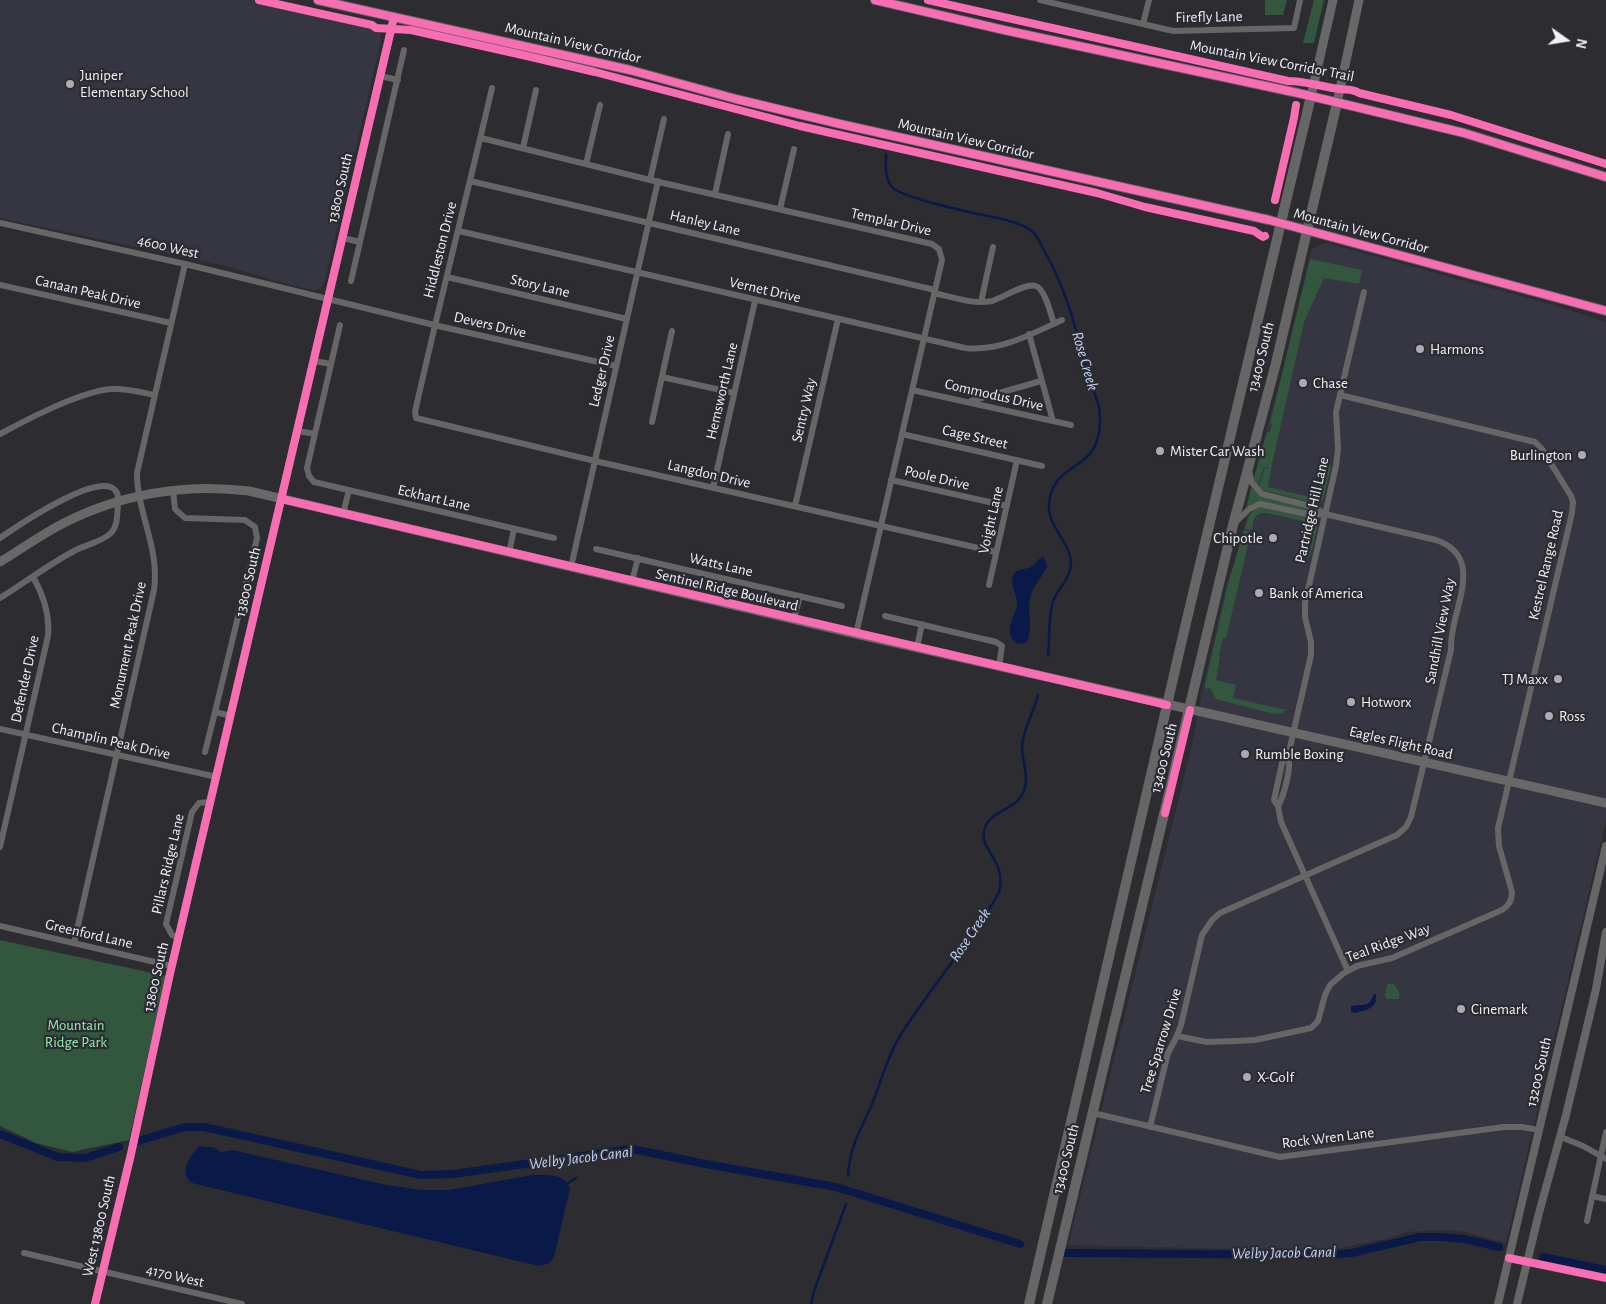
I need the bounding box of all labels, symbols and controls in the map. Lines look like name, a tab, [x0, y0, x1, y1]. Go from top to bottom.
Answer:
street label: Firefly Lane	[1175, 7, 1243, 27]
north arrow	[1541, 15, 1591, 65]
street label: Mountain View Corridor	[503, 19, 643, 67]
street label: Mountain View Corridor Trail	[1188, 36, 1356, 86]
text: N	[1573, 37, 1589, 50]
place label: Juniper Elementary School	[80, 66, 189, 101]
marker: Juniper Elementary School	[64, 78, 76, 90]
street label: Mountain View Corridor	[896, 115, 1036, 163]
street label: 13800 South	[323, 151, 357, 225]
street label: Hiddleston Drive	[419, 200, 461, 300]
street label: Templar Drive	[849, 204, 933, 240]
street label: Mountain View Corridor	[1291, 204, 1431, 258]
street label: Hanley Lane	[668, 206, 742, 240]
street label: 4600 West	[135, 231, 201, 263]
street label: Story Lane	[509, 270, 571, 302]
street label: Canaan Peak Drive	[33, 271, 143, 313]
street label: Vernet Drive	[728, 273, 802, 307]
street label: Devers Drive	[452, 308, 528, 342]
street label: 13400 South	[1244, 320, 1278, 394]
water label: Rose Creek	[1067, 329, 1103, 393]
street label: Ledger Drive	[585, 333, 619, 409]
place label: Harmons	[1430, 340, 1484, 358]
street label: Hemsworth Lane	[702, 341, 742, 441]
marker: Harmons	[1414, 343, 1426, 355]
place label: Chase	[1313, 374, 1348, 392]
street label: Commodus Drive	[943, 375, 1045, 415]
street label: Sentry Way	[788, 376, 820, 444]
marker: Chase	[1297, 377, 1309, 389]
street label: Cage Street	[940, 421, 1010, 453]
place label: Mister Car Wash	[1170, 442, 1265, 460]
marker: Mister Car Wash	[1154, 445, 1166, 457]
place label: Burlington	[1510, 446, 1572, 464]
marker: Burlington	[1576, 449, 1588, 461]
street label: Partridge Hill Lane	[1291, 455, 1333, 565]
street label: Langdon Drive	[666, 456, 752, 492]
street label: Poole Drive	[903, 462, 971, 494]
street label: Eckhart Lane	[396, 481, 472, 515]
street label: Voight Lane	[974, 484, 1008, 556]
street label: Kestrel Range Road	[1525, 508, 1567, 622]
place label: Chipotle	[1213, 529, 1263, 547]
marker: Chipotle	[1267, 532, 1279, 544]
street label: 13800 South	[231, 545, 265, 619]
street label: Watts Lane	[687, 549, 755, 581]
street label: Sentinel Ridge Boulevard	[654, 565, 800, 615]
street label: Sandhill View Way	[1421, 576, 1459, 686]
street label: Monument Peak Drive	[106, 580, 150, 710]
place label: Bank of America	[1269, 584, 1363, 602]
marker: Bank of America	[1253, 587, 1265, 599]
street label: Defender Drive	[7, 634, 43, 724]
place label: TJ Maxx	[1502, 670, 1548, 688]
marker: TJ Maxx	[1552, 673, 1564, 685]
place label: Hotworx	[1361, 693, 1412, 711]
marker: Hotworx	[1345, 696, 1357, 708]
place label: Ross	[1559, 707, 1585, 725]
marker: Ross	[1543, 710, 1555, 722]
street label: Champlin Peak Drive	[50, 719, 172, 763]
street label: 13400 South	[1147, 721, 1181, 795]
street label: Eagles Flight Road	[1347, 722, 1455, 764]
place label: Rumble Boxing	[1255, 745, 1344, 763]
marker: Rumble Boxing	[1239, 748, 1251, 760]
street label: Pillars Ridge Lane	[148, 812, 188, 916]
water label: Rose Creek	[945, 905, 995, 965]
street label: Greenford Lane	[44, 915, 134, 953]
street label: Teal Ridge Way	[1343, 919, 1433, 967]
street label: 13800 South	[139, 940, 173, 1014]
street label: Tree Sparrow Drive	[1136, 986, 1186, 1096]
place label: Cinemark	[1471, 1000, 1528, 1018]
marker: Cinemark	[1455, 1003, 1467, 1015]
park label: Mountain Ridge Park	[45, 1016, 107, 1051]
street label: 13200 South	[1522, 1035, 1556, 1109]
place label: X-Golf	[1257, 1068, 1294, 1086]
marker: X-Golf	[1241, 1071, 1253, 1083]
street label: 13400 South	[1049, 1122, 1083, 1196]
street label: Rock Wren Lane	[1281, 1123, 1375, 1153]
water label: Welby Jacob Canal	[528, 1142, 634, 1174]
street label: West 13800 South	[79, 1174, 119, 1278]
water label: Welby Jacob Canal	[1232, 1242, 1336, 1264]
street label: 4170 West	[144, 1261, 206, 1291]

